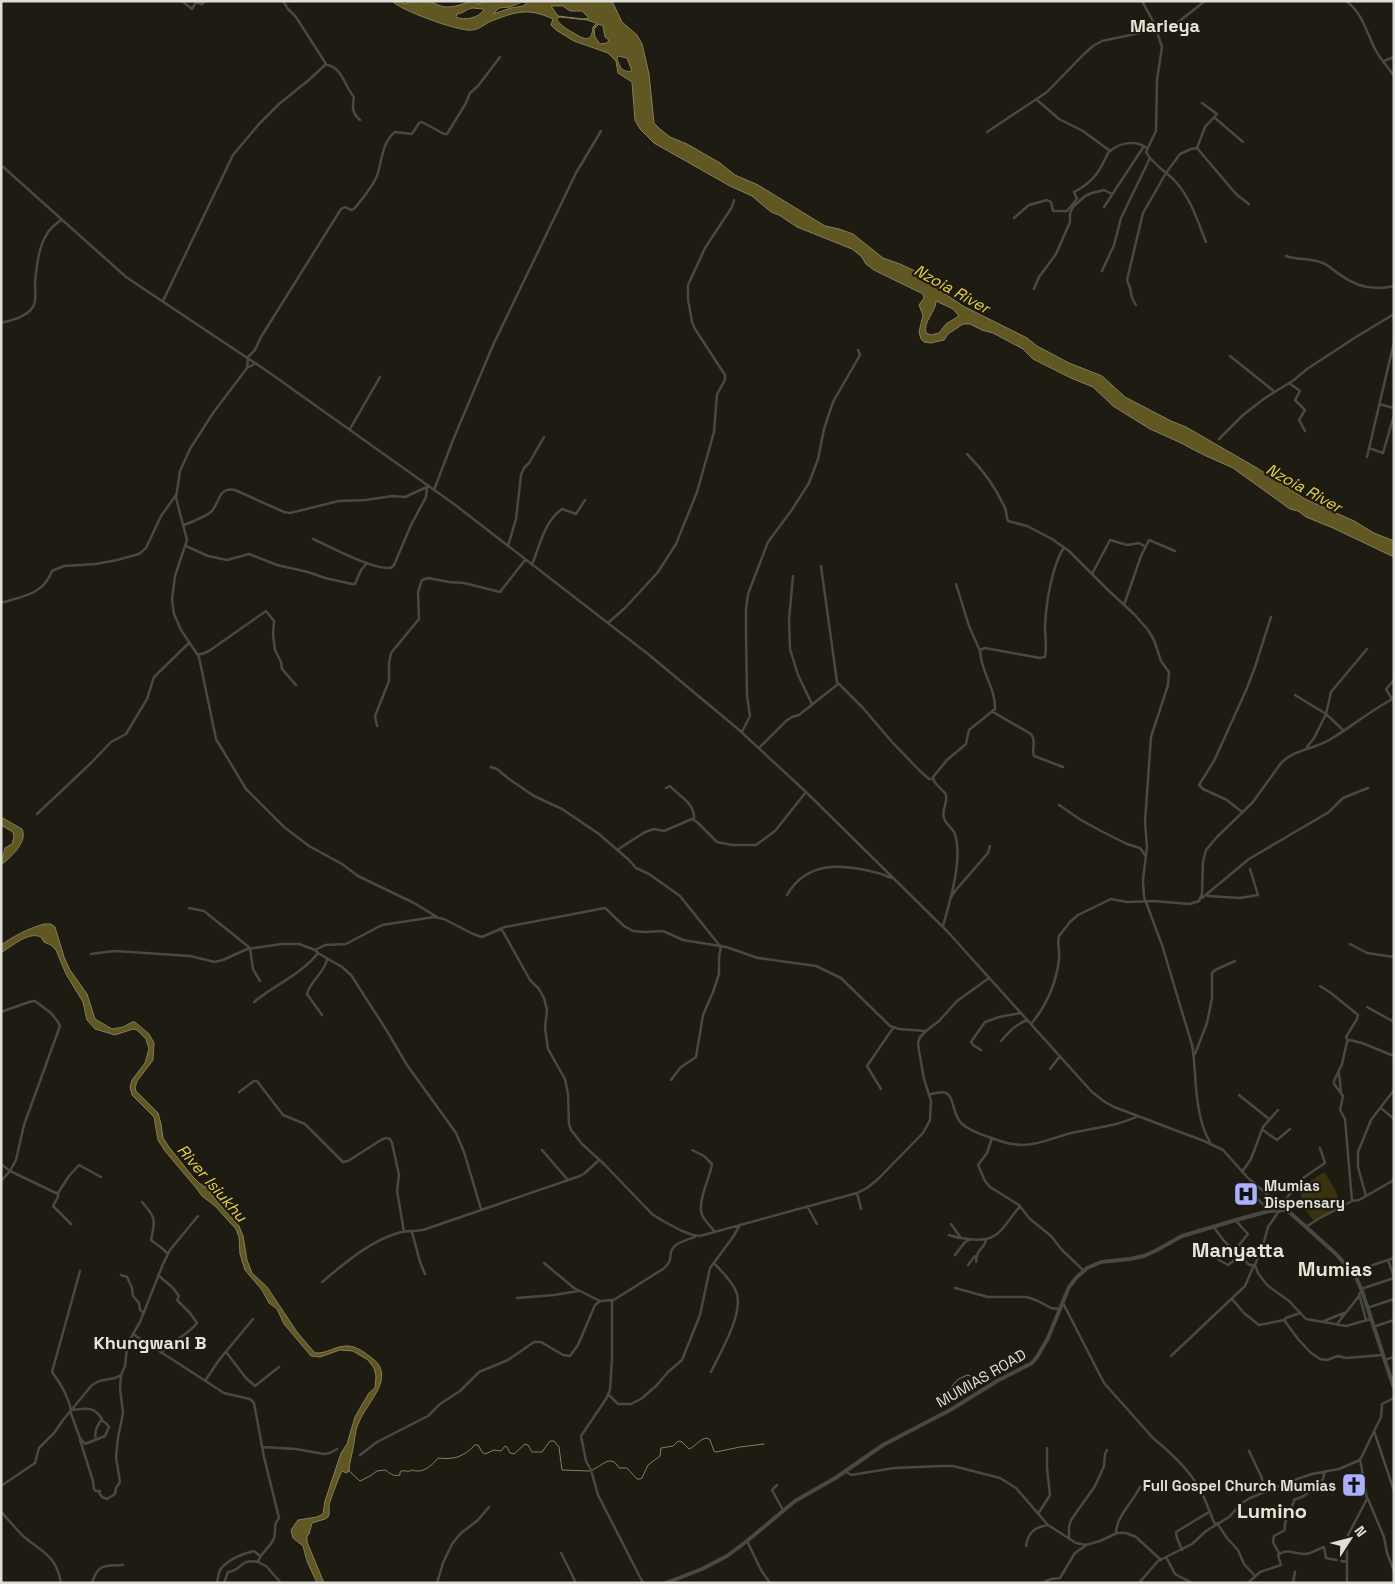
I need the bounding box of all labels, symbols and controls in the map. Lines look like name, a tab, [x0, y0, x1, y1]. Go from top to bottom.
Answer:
district label: Marieya	[1130, 14, 1201, 37]
water label: Nzoia River	[910, 260, 995, 319]
water label: Nzoia River	[1262, 459, 1347, 518]
water label: River Isiukhu	[173, 1140, 252, 1227]
place label: Mumias Dispensary	[1264, 1176, 1345, 1212]
hospital icon: Mumias Dispensary	[1233, 1181, 1259, 1207]
district label: Manyatta	[1192, 1237, 1285, 1263]
district label: Mumias	[1298, 1256, 1372, 1282]
district label: Khungwani B	[94, 1331, 206, 1354]
street label: MUMIAS ROAD	[933, 1345, 1029, 1411]
church icon: Full Gospel Church Mumias	[1341, 1472, 1367, 1498]
place label: Full Gospel Church Mumias	[1143, 1476, 1336, 1495]
district label: Lumino	[1237, 1498, 1307, 1524]
north arrow	[1325, 1514, 1375, 1564]
text: N	[1350, 1522, 1371, 1540]

